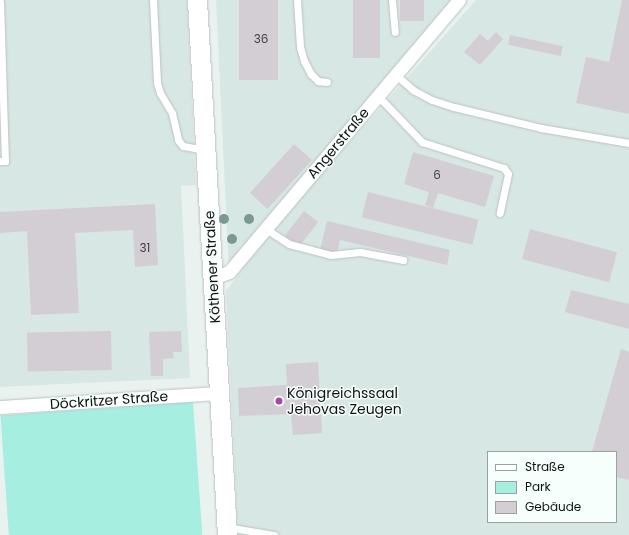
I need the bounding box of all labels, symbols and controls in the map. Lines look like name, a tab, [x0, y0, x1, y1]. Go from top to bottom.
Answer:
house number: 36	[254, 32, 268, 46]
street label: Angerstraße	[304, 104, 372, 182]
house number: 6	[433, 168, 441, 182]
street label: Köthener Straße	[201, 210, 223, 324]
house number: 31	[140, 241, 150, 255]
place label: Königreichssaal Jehovas Zeugen	[287, 385, 402, 418]
street label: Döckritzer Straße	[49, 387, 169, 413]
marker: Königreichssaal Jehovas Zeugen	[274, 396, 284, 406]
legend	[487, 451, 617, 523]
text: Straße	[525, 458, 565, 475]
text: Park	[525, 478, 551, 495]
text: Gebäude	[525, 498, 581, 515]

